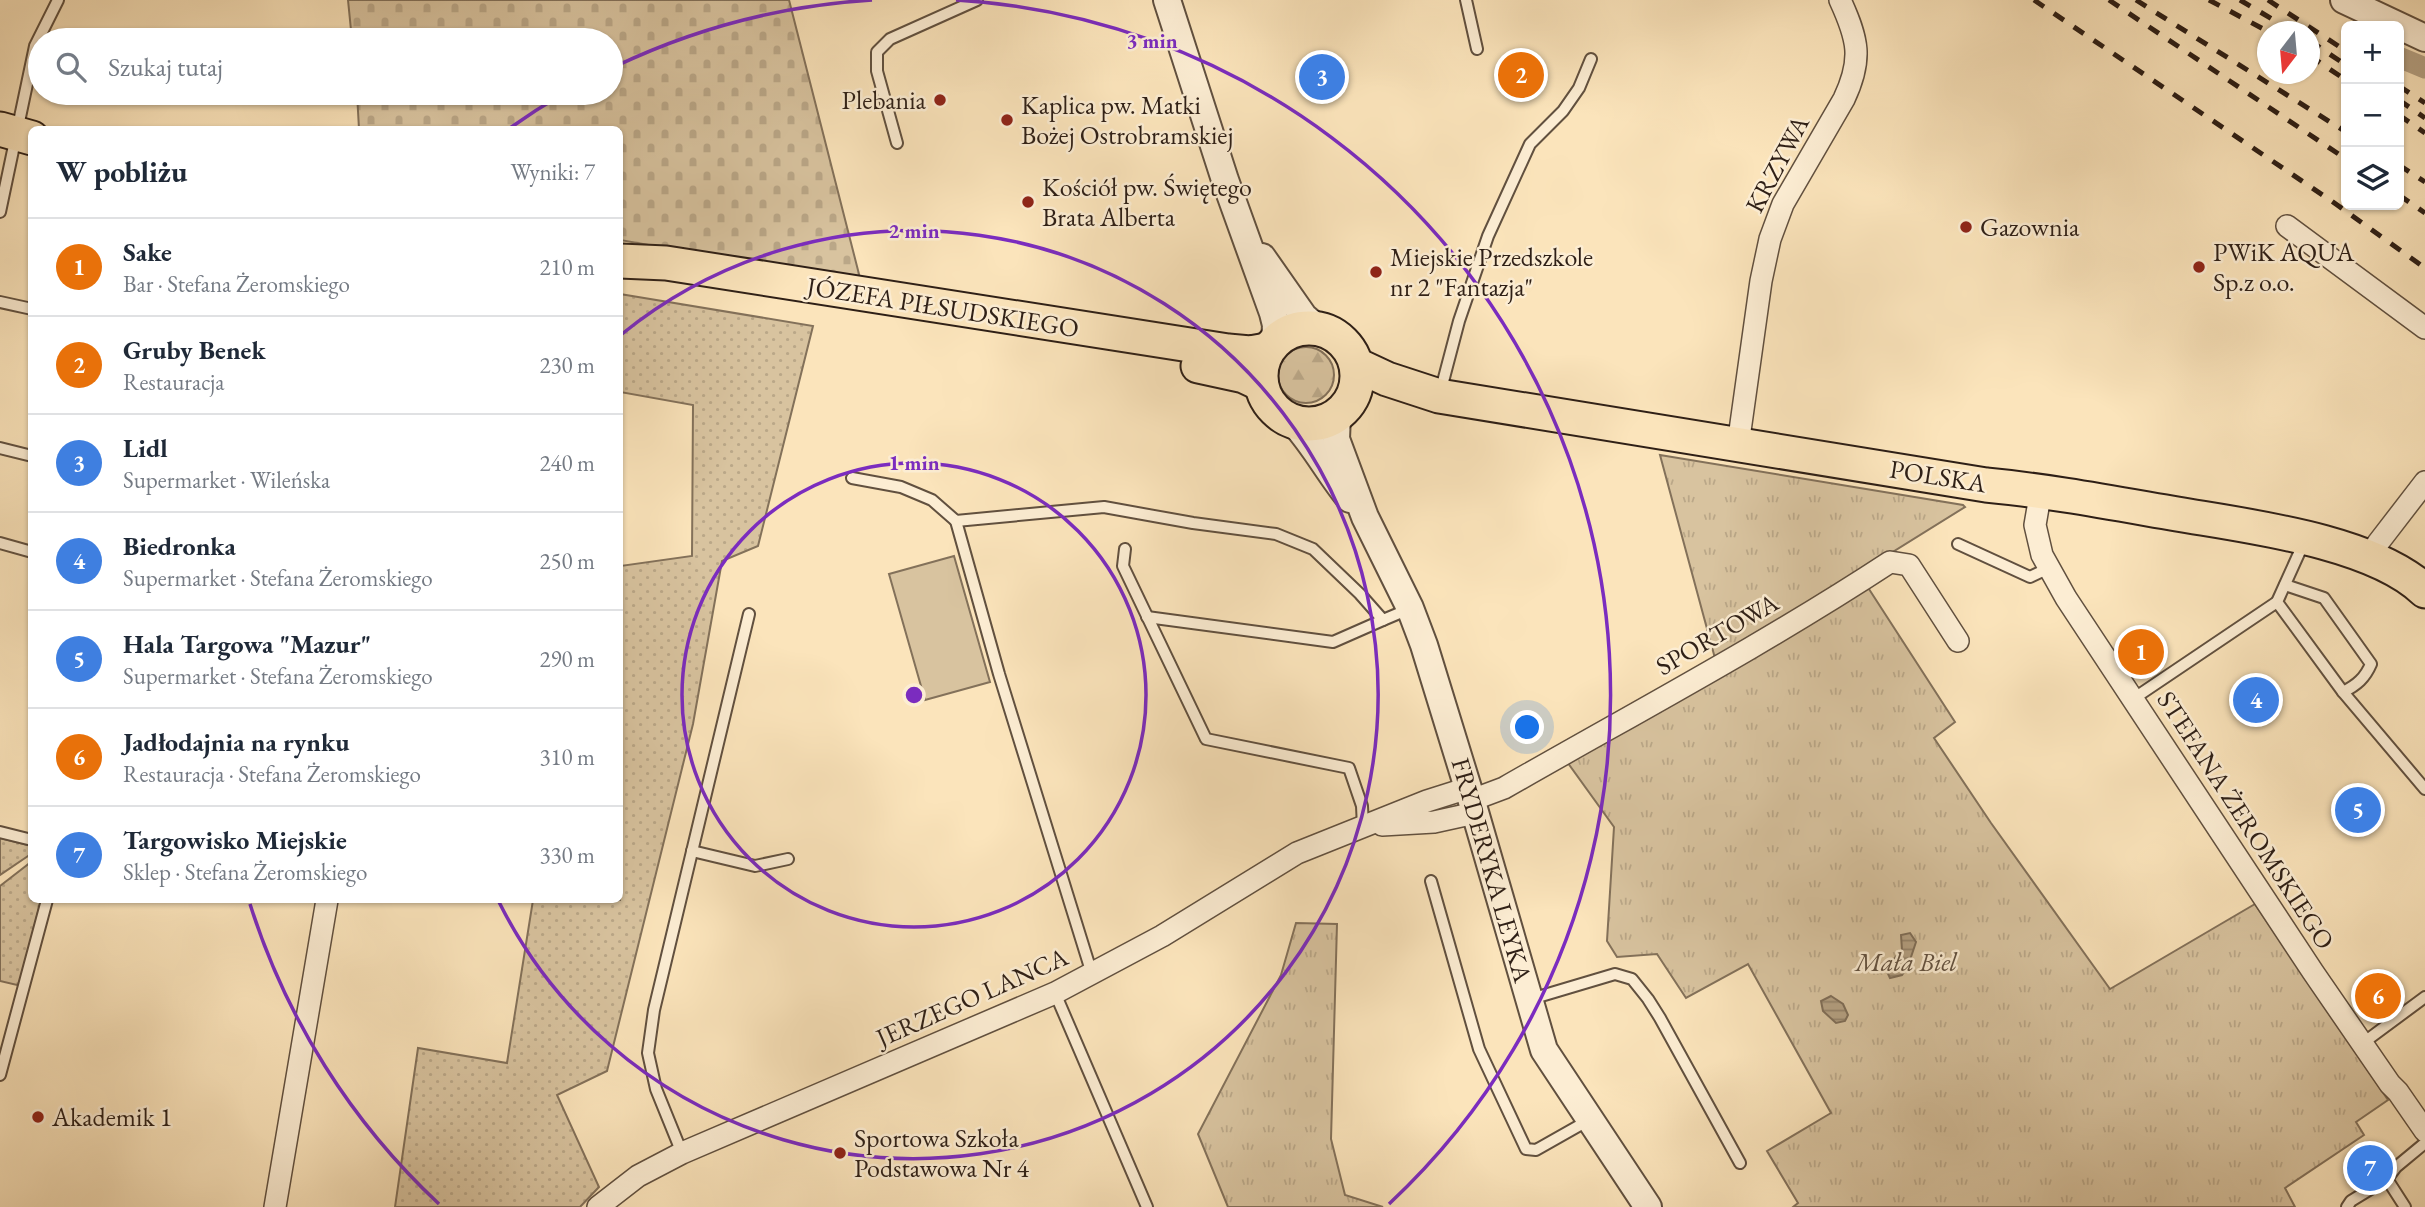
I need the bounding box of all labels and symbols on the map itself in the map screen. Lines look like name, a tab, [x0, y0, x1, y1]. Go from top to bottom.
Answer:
north arrow	[2257, 21, 2320, 84]
text: 3 min	[1126, 27, 1178, 54]
pin: 2	[1498, 49, 1544, 101]
pin: 3	[1299, 51, 1345, 103]
place label: Plebania	[842, 83, 927, 117]
place label: Kaplica pw. Matki Bożej Ostrobramskiej	[1021, 88, 1233, 152]
marker: Plebania	[932, 92, 948, 108]
street label: KRZYWA	[1737, 109, 1817, 219]
marker: Kaplica pw. Matki Bożej Ostrobramskiej	[999, 112, 1015, 128]
place label: Kościół pw. Świętego Brata Alberta	[1042, 170, 1252, 234]
marker: Kościół pw. Świętego Brata Alberta	[1020, 194, 1036, 210]
place label: Gazownia	[1980, 210, 2080, 244]
text: 2 min	[888, 217, 940, 244]
marker: Gazownia	[1958, 219, 1974, 235]
place label: PWiK AQUA Sp.z o.o.	[2213, 235, 2355, 299]
place label: Miejskie Przedszkole nr 2 "Fantazja"	[1390, 240, 1593, 304]
marker: PWiK AQUA Sp.z o.o.	[2191, 259, 2207, 275]
marker: Miejskie Przedszkole nr 2 "Fantazja"	[1368, 264, 1384, 280]
street label: JÓZEFA PIŁSUDSKIEGO	[803, 268, 1081, 345]
text: 1 min	[888, 449, 940, 476]
street label: POLSKA	[1887, 452, 1990, 501]
street label: SPORTOWA	[1649, 585, 1785, 683]
pin: 1	[2118, 626, 2164, 678]
pin: 4	[2233, 674, 2279, 726]
centre of rings	[902, 683, 926, 707]
street label: STEFANA ŻEROMSKIEGO	[2150, 684, 2342, 956]
your location	[1510, 710, 1544, 744]
street label: FRYDERYKA LEYKA	[1444, 754, 1541, 987]
pin: 5	[2335, 784, 2381, 836]
street label: JERZEGO LANCA	[869, 939, 1074, 1055]
park label: Mała Biel	[1853, 945, 1957, 979]
pin: 6	[2355, 970, 2401, 1022]
place label: Akademik 1	[51, 1100, 172, 1134]
marker: Akademik 1	[30, 1109, 46, 1125]
place label: Sportowa Szkoła Podstawowa Nr 4	[854, 1121, 1030, 1185]
pin: 7	[2347, 1142, 2393, 1194]
marker: Sportowa Szkoła Podstawowa Nr 4	[832, 1145, 848, 1161]

